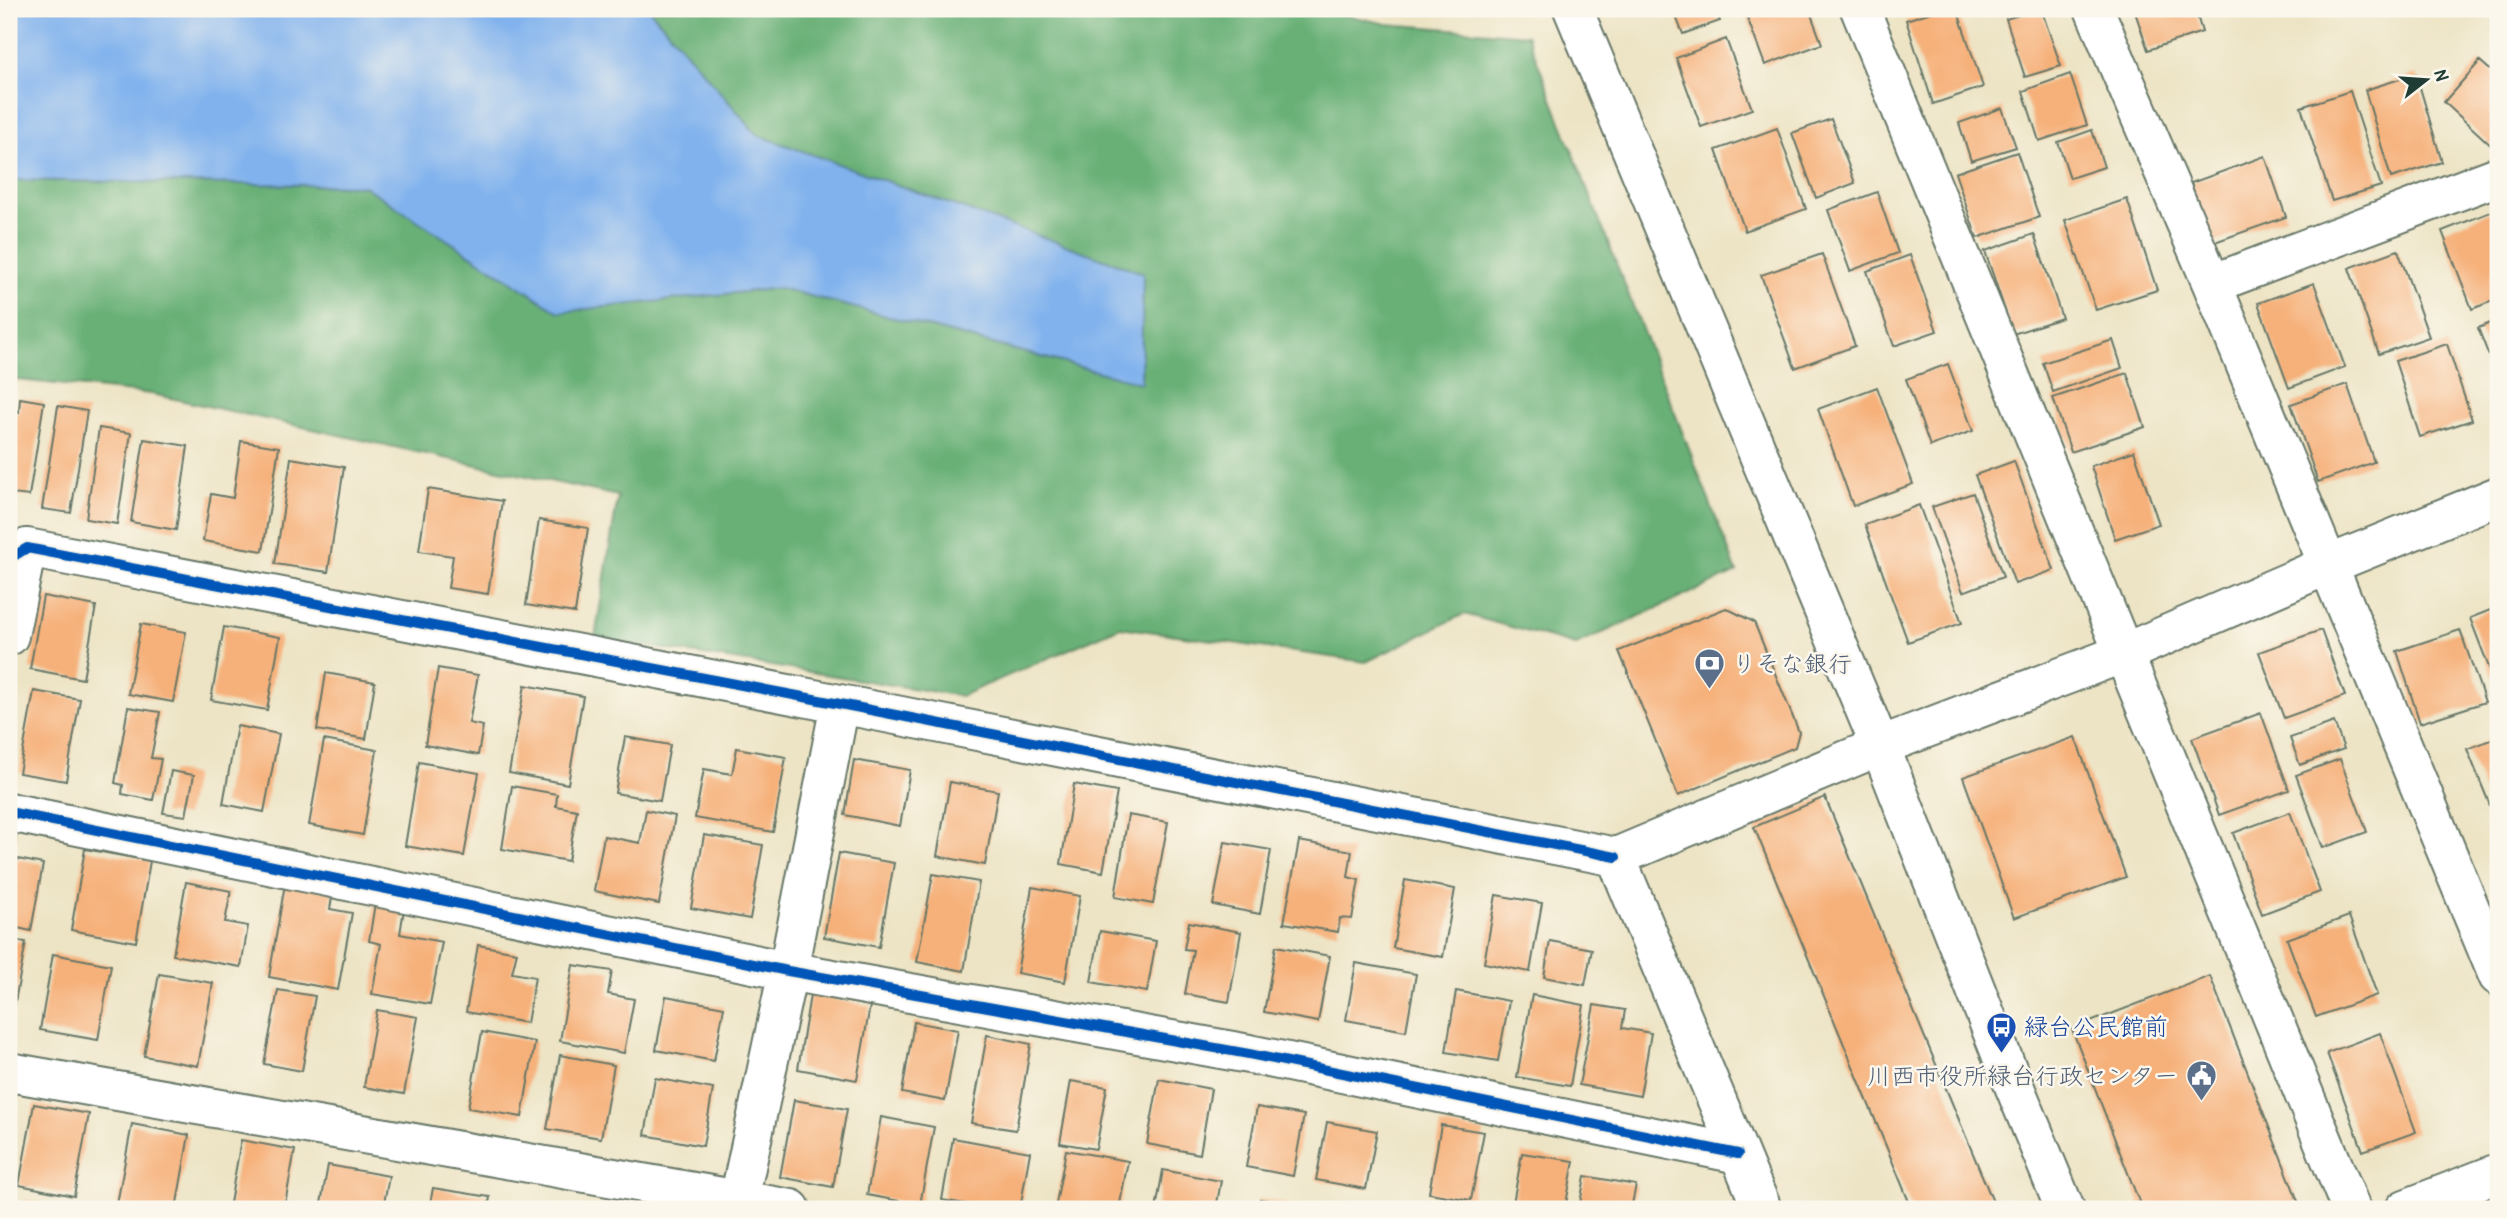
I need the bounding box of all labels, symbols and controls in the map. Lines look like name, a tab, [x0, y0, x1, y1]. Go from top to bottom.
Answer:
north arrow	[2392, 46, 2462, 116]
text: N	[2428, 66, 2456, 84]
bank icon: りそな銀行	[1692, 647, 1726, 691]
place label: りそな銀行	[1732, 647, 1852, 679]
bus stop icon: 緑台公民館前	[1984, 1010, 2018, 1054]
place label: 緑台公民館前	[2024, 1010, 2168, 1042]
place label: 川西市役所緑台行政センター	[1867, 1059, 2178, 1091]
public building icon: 川西市役所緑台行政センター	[2184, 1059, 2218, 1103]

